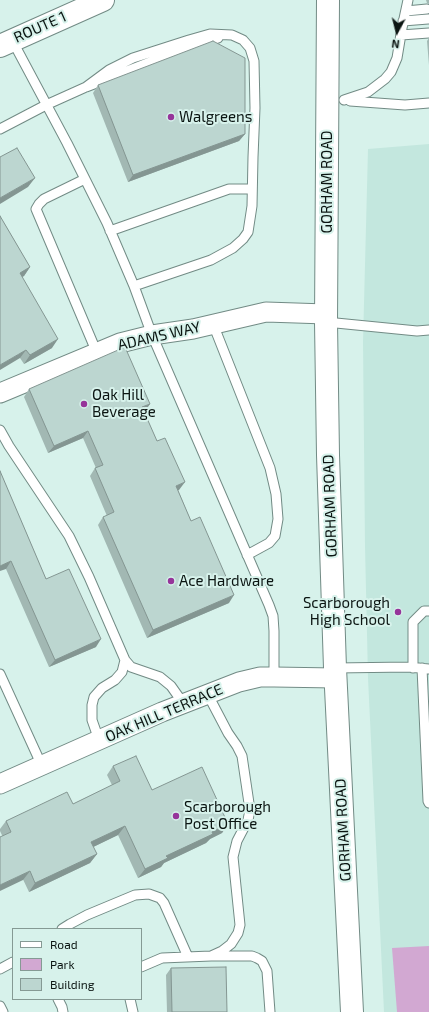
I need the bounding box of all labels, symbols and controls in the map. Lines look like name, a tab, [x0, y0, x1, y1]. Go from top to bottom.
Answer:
street label: ROUTE 1	[11, 7, 69, 47]
north arrow	[377, 12, 417, 52]
text: N	[391, 37, 400, 51]
place label: Walgreens	[179, 108, 252, 126]
marker: Walgreens	[166, 112, 176, 122]
street label: GORHAM ROAD	[318, 130, 336, 234]
street label: ADAMS WAY	[116, 318, 202, 354]
place label: Oak Hill Beverage	[92, 386, 156, 421]
marker: Oak Hill Beverage	[79, 399, 89, 409]
street label: GORHAM ROAD	[319, 454, 341, 558]
place label: Ace Hardware	[179, 572, 274, 590]
marker: Ace Hardware	[166, 576, 176, 586]
place label: Scarborough High School	[303, 594, 390, 629]
marker: Scarborough High School	[393, 607, 403, 617]
street label: OAK HILL TERRACE	[102, 680, 226, 746]
street label: GORHAM ROAD	[331, 778, 355, 882]
place label: Scarborough Post Office	[184, 798, 271, 833]
marker: Scarborough Post Office	[171, 811, 181, 821]
legend	[12, 928, 142, 1000]
text: Road	[50, 937, 78, 951]
text: Park	[50, 957, 75, 971]
text: Building	[50, 977, 94, 991]

